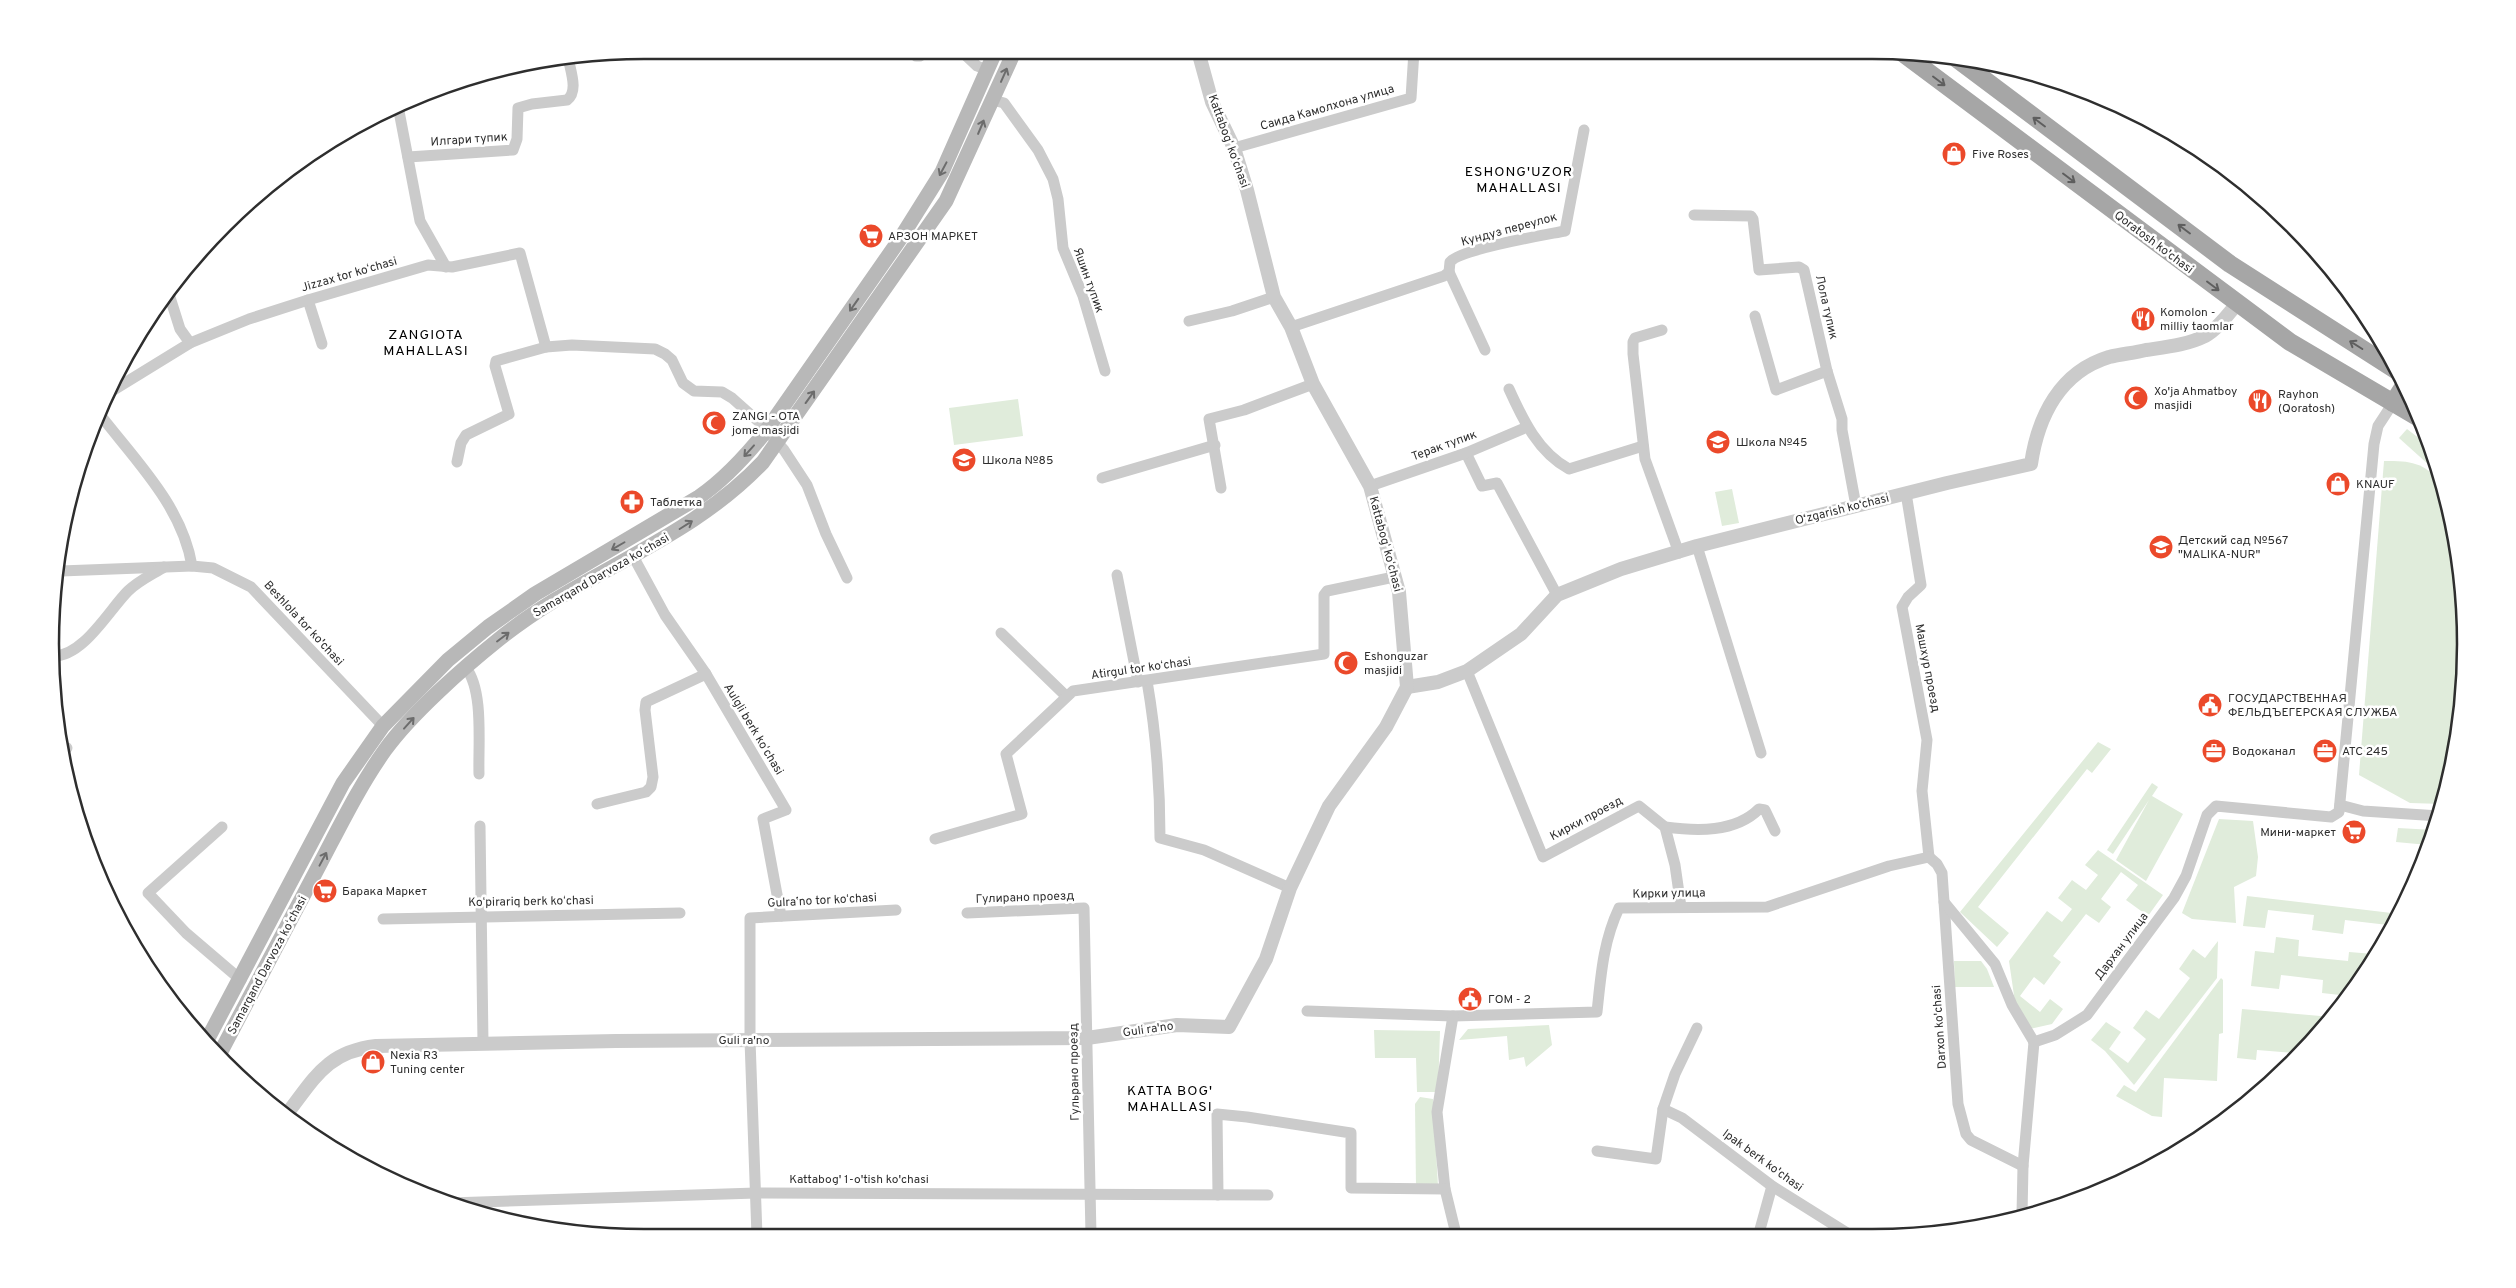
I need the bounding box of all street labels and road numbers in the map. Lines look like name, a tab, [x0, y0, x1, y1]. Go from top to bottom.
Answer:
street label: Саида Камолхона улица	[1258, 81, 1396, 135]
street label: Kattabogʻ koʻchasi	[1204, 92, 1252, 190]
street label: Илгари тупик	[430, 129, 508, 151]
street label: Qoratosh ko'chasi	[2111, 208, 2196, 278]
street label: Кундуз переулок	[1460, 209, 1559, 250]
street label: Яшин тупик	[1069, 245, 1107, 315]
street label: Jizzax tor koʻchasi	[300, 254, 399, 296]
street label: Лола тупик	[1811, 273, 1841, 341]
street label: Терак тупик	[1409, 427, 1479, 465]
street label: O‘zgarish ko‘chasi	[1794, 491, 1891, 529]
street label: Kattabogʻ koʻchasi	[1365, 495, 1405, 594]
street label: Samarqand Darvoza koʻchasi	[530, 530, 673, 621]
street label: Beshlola tor ko'chasi	[260, 578, 347, 670]
street label: Машхур проезд	[1911, 623, 1943, 714]
street label: Atirgul tor koʻchasi	[1090, 654, 1192, 684]
street label: Aulgli berk koʻchasi	[719, 681, 787, 778]
street label: Кирки проезд	[1547, 793, 1626, 845]
street label: Кирки улица	[1632, 885, 1706, 903]
street label: Гулирано проезд	[975, 888, 1075, 908]
street label: Gulraʼno tor koʻchasi	[767, 890, 877, 912]
street label: Samarqand Darvoza koʻchasi	[224, 893, 311, 1038]
street label: Koʻpirariq berk koʻchasi	[468, 893, 594, 911]
street label: Дархан улица	[2091, 910, 2152, 984]
street label: Darxon ko'chasi	[1929, 984, 1951, 1069]
street label: Guli ra'no	[1122, 1018, 1175, 1041]
street label: Гульрано проезд	[1066, 1023, 1084, 1121]
street label: Guli ra'no	[719, 1033, 770, 1049]
street label: Ipak berk ko'chasi	[1719, 1126, 1806, 1196]
street label: Kattabog' 1-o'tish ko'chasi	[789, 1172, 929, 1188]

